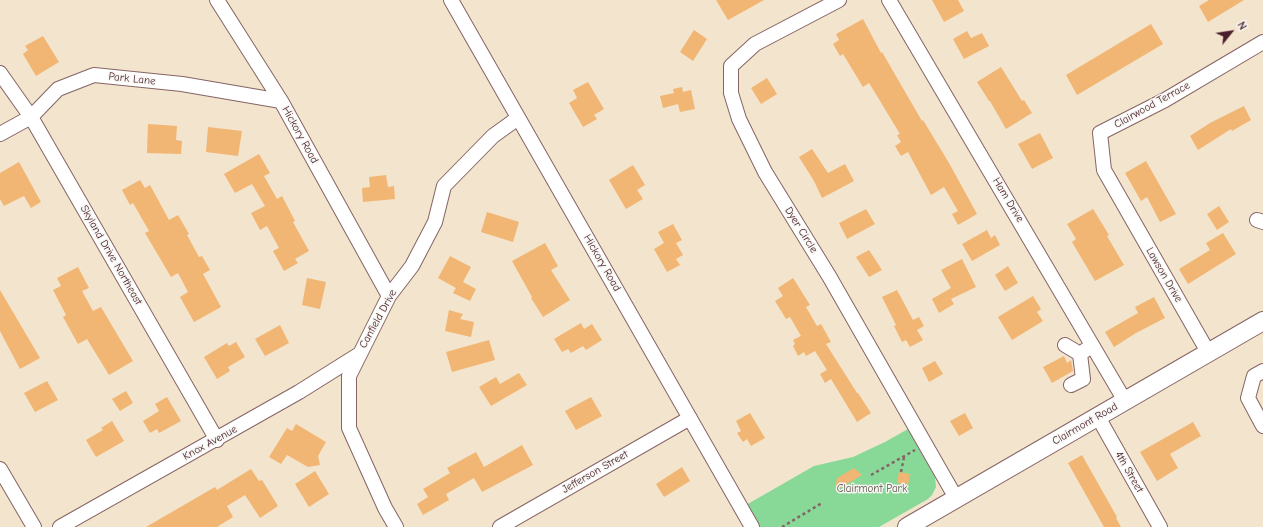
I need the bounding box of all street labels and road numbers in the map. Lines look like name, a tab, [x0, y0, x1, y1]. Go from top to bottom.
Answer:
street label: Park Lane	[108, 70, 156, 88]
street label: Clairwood Terrace	[1112, 79, 1192, 131]
street label: Hickory Road	[279, 104, 321, 166]
street label: Ham Drive	[989, 175, 1027, 225]
street label: Skyland Drive Northeast	[77, 203, 145, 307]
street label: Dyer Circle	[782, 205, 820, 255]
street label: Hickory Road	[580, 232, 624, 294]
street label: Lawson Drive	[1143, 245, 1185, 305]
street label: Canfield Drive	[356, 287, 400, 351]
street label: Clairmont Road	[1050, 400, 1120, 448]
street label: Knox Avenue	[180, 423, 240, 463]
street label: Jefferson Street	[560, 448, 630, 496]
street label: 4th Street	[1112, 449, 1146, 495]

